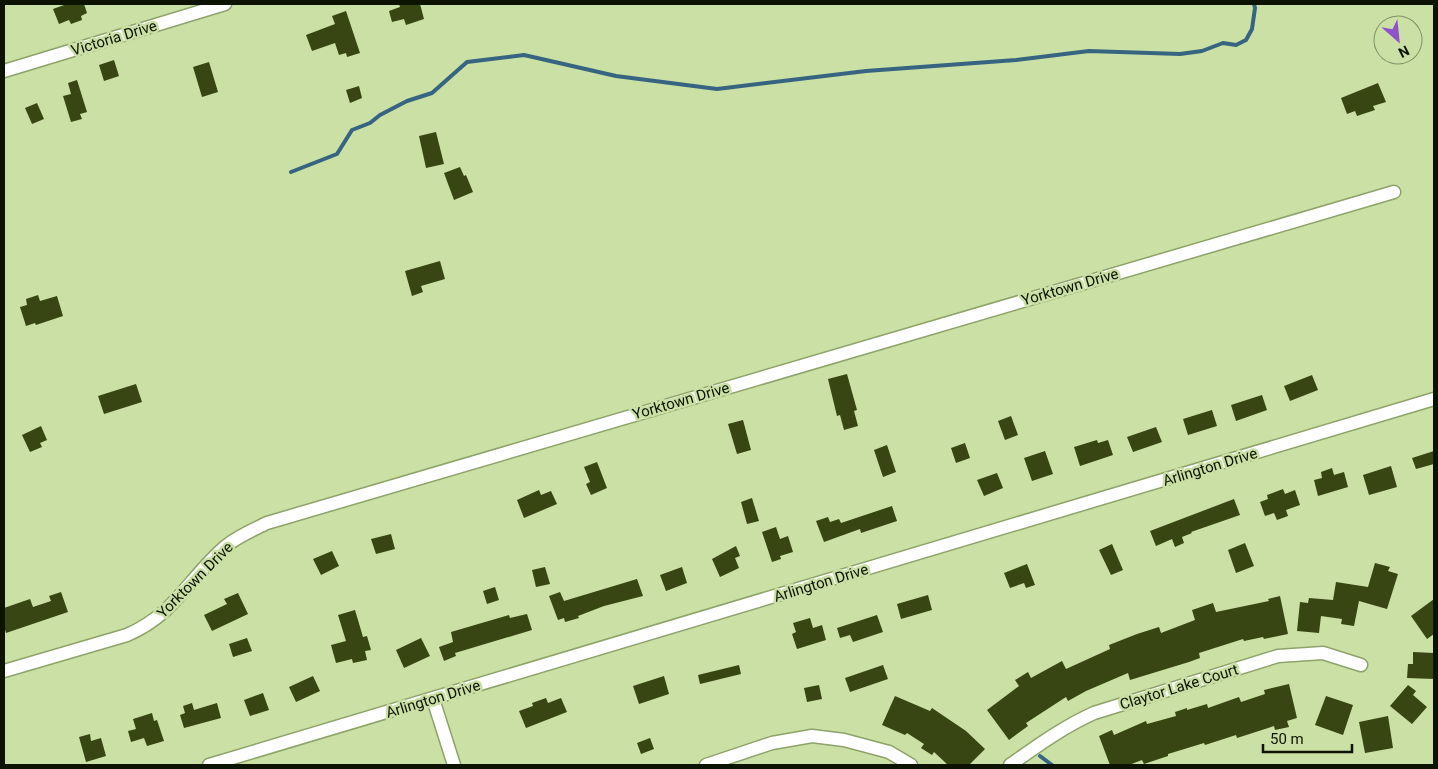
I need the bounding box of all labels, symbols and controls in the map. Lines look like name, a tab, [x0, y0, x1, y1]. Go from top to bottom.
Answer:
north arrow	[1373, 15, 1423, 65]
street label: Victoria Drive	[69, 16, 159, 60]
text: N	[1396, 42, 1412, 61]
street label: Yorktown Drive	[1019, 265, 1121, 309]
street label: Yorktown Drive	[630, 379, 732, 423]
street label: Arlington Drive	[1161, 444, 1259, 490]
street label: Yorktown Drive	[153, 538, 237, 622]
street label: Arlington Drive	[772, 560, 870, 606]
street label: Claytor Lake Court	[1118, 660, 1241, 714]
street label: Arlington Drive	[384, 676, 482, 722]
scale bar	[1263, 722, 1352, 754]
text: 50 m	[1270, 730, 1304, 748]

